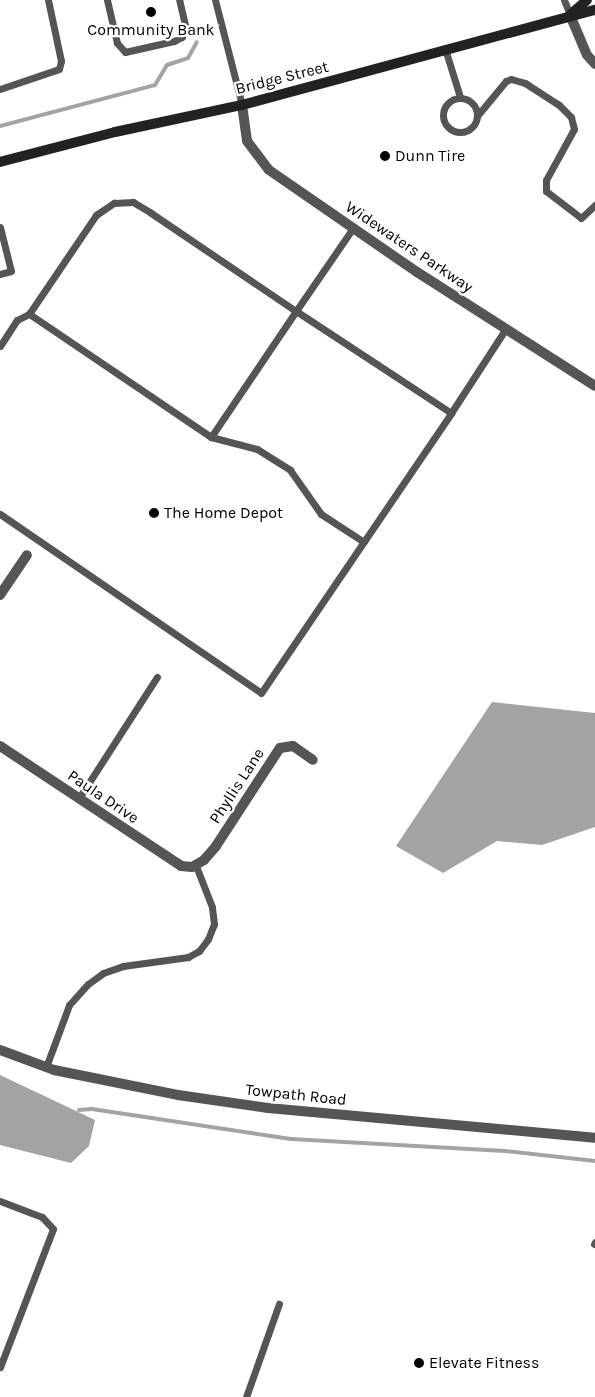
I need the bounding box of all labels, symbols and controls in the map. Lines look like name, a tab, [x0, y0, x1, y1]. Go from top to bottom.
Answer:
marker: Community Bank	[145, 6, 157, 18]
place label: Community Bank	[87, 20, 215, 40]
street label: Bridge Street	[234, 57, 330, 99]
place label: Dunn Tire	[395, 146, 465, 166]
marker: Dunn Tire	[379, 150, 391, 162]
street label: Widewaters Parkway	[342, 197, 476, 297]
place label: The Home Depot	[164, 503, 283, 523]
marker: The Home Depot	[148, 507, 160, 519]
street label: Phyllis Lane	[206, 745, 268, 827]
street label: Paula Drive	[64, 766, 142, 828]
street label: Towpath Road	[245, 1080, 347, 1110]
place label: Elevate Fitness	[429, 1353, 539, 1373]
marker: Elevate Fitness	[413, 1357, 425, 1369]

